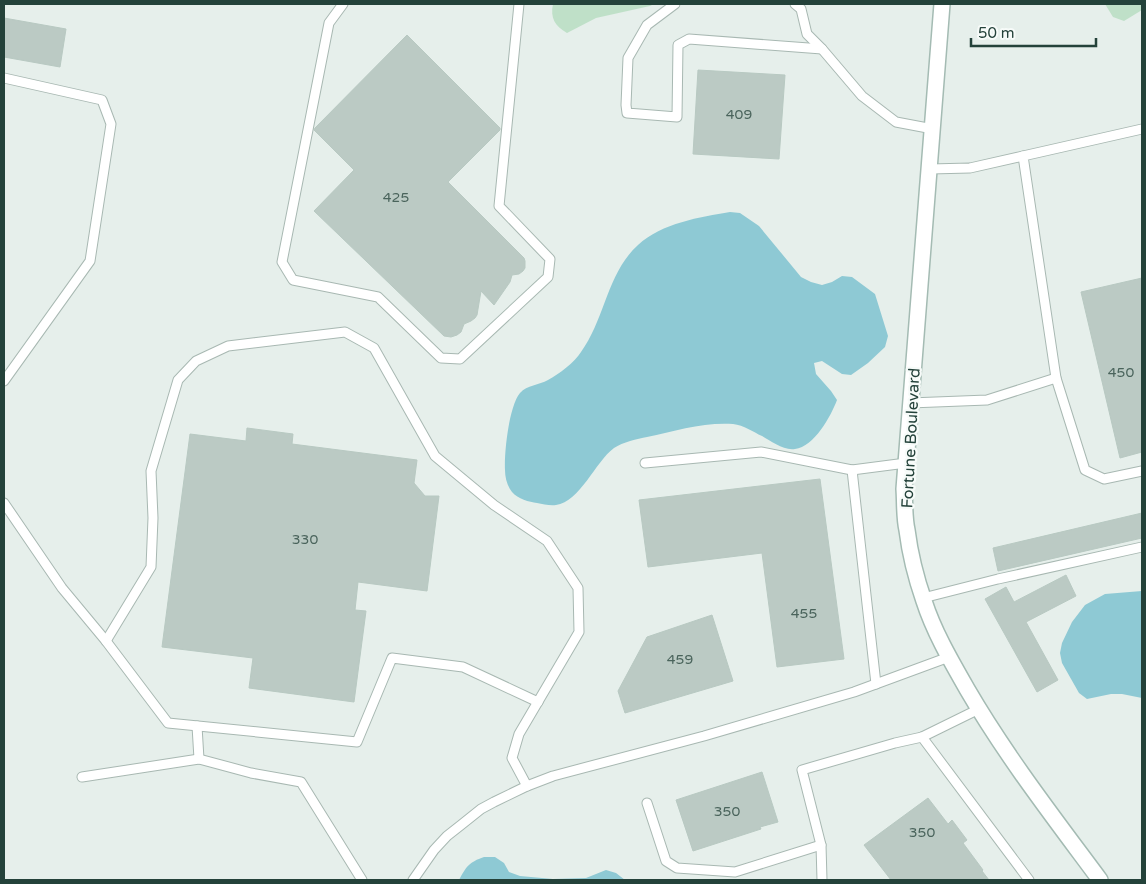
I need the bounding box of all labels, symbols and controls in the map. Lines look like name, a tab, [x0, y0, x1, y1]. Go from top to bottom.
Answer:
scale bar	[971, 15, 1096, 47]
text: 50 m	[978, 24, 1015, 42]
house number: 409	[726, 106, 752, 123]
house number: 425	[383, 189, 409, 206]
house number: 450	[1108, 364, 1134, 381]
street label: Fortune Boulevard	[897, 367, 925, 509]
house number: 330	[292, 531, 318, 548]
house number: 455	[791, 605, 817, 622]
house number: 459	[667, 651, 693, 668]
house number: 350	[714, 803, 740, 820]
house number: 350	[909, 824, 935, 841]

